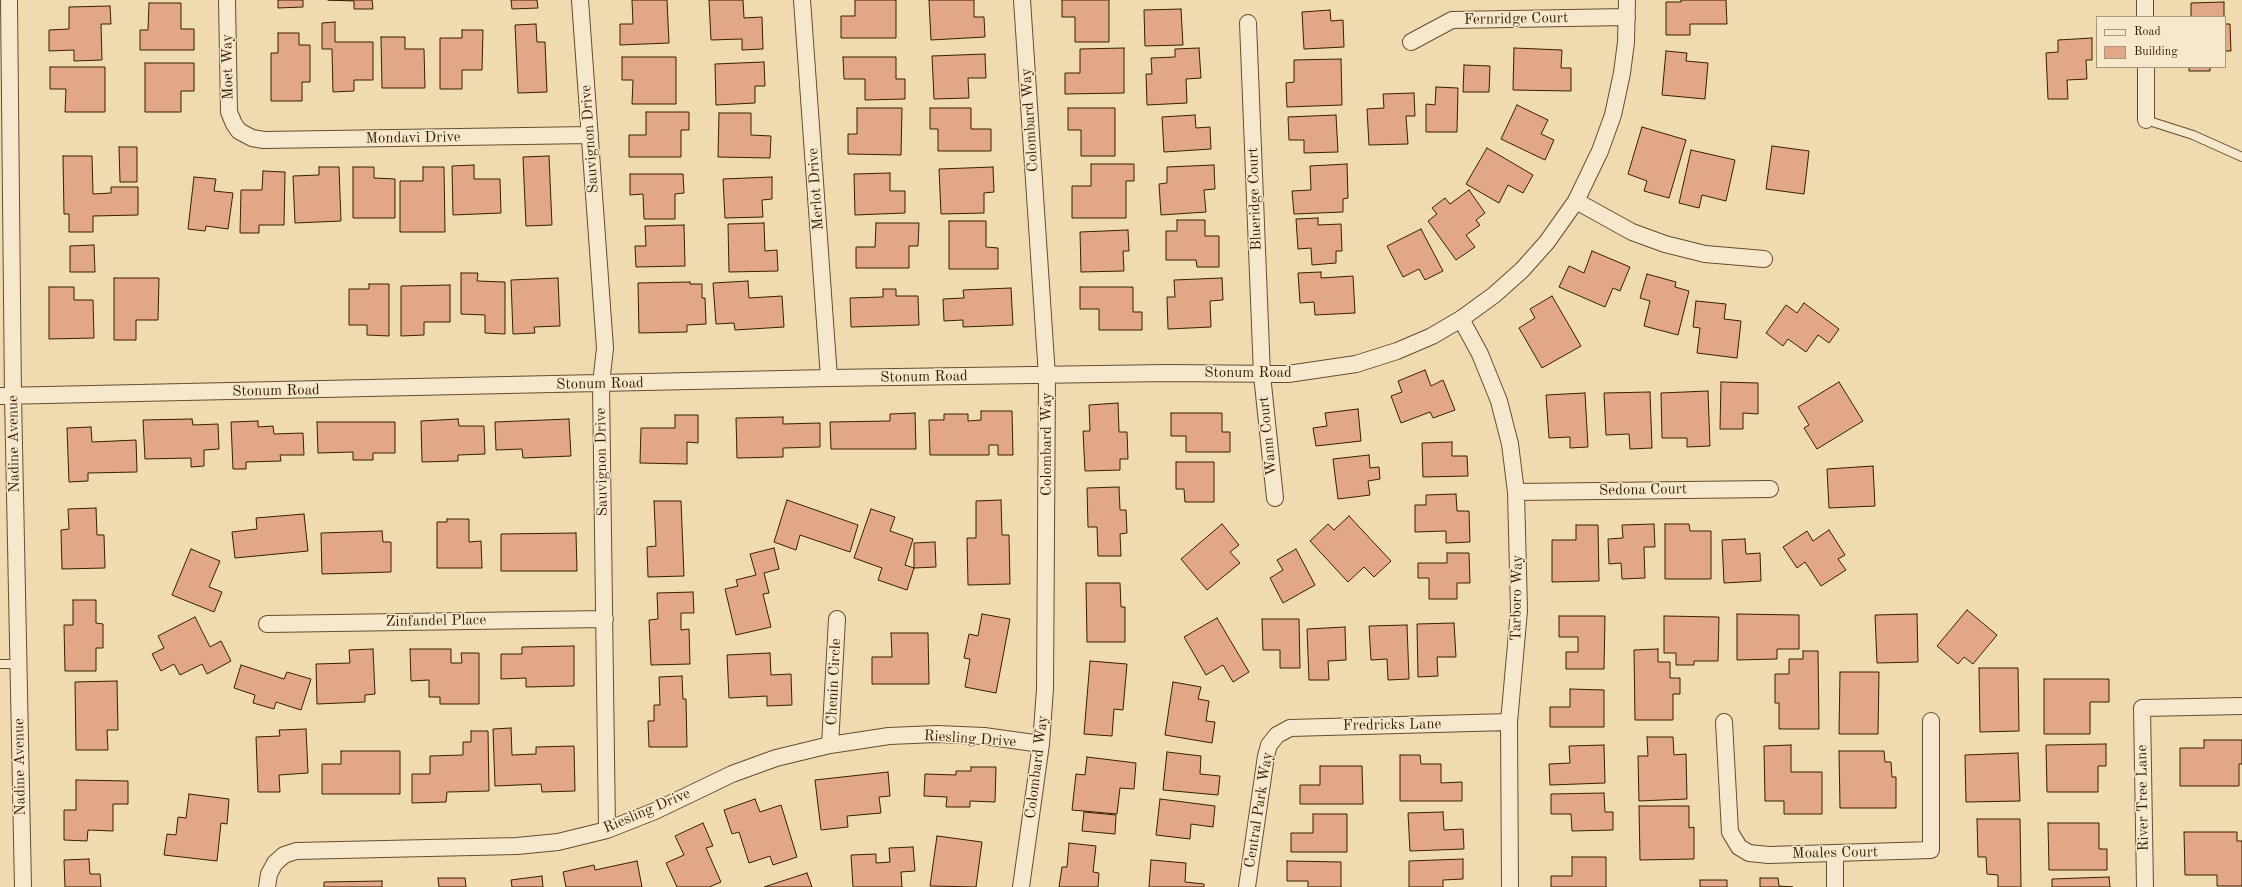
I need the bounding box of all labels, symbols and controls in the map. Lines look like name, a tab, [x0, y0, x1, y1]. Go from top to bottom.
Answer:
street label: Fernridge Court	[1464, 9, 1568, 29]
legend	[2096, 16, 2226, 68]
text: Road	[2134, 26, 2161, 38]
street label: Moet Way	[218, 34, 238, 100]
text: Building	[2134, 46, 2178, 58]
street label: Colombard Way	[1017, 67, 1043, 173]
street label: Sauvignon Drive	[577, 84, 603, 194]
street label: Mondavi Drive	[365, 128, 461, 148]
street label: Merlot Drive	[804, 147, 828, 231]
street label: Blueridge Court	[1244, 147, 1266, 251]
street label: Stonum Road	[1204, 364, 1292, 382]
street label: Stonum Road	[880, 367, 968, 387]
street label: Stonum Road	[556, 374, 644, 394]
street label: Stonum Road	[232, 381, 320, 401]
street label: Colombard Way	[1038, 392, 1056, 496]
street label: Nadine Avenue	[4, 395, 24, 493]
street label: Wann Court	[1255, 396, 1281, 476]
street label: Sauvignon Drive	[592, 408, 612, 516]
street label: Sedona Court	[1599, 480, 1687, 500]
street label: Tarboro Way	[1507, 555, 1527, 641]
street label: Zinfandel Place	[386, 611, 486, 631]
street label: Chenin Circle	[823, 638, 845, 726]
street label: Colombard Way	[1022, 714, 1052, 820]
street label: Fredricks Lane	[1342, 715, 1442, 735]
street label: Nadine Avenue	[10, 718, 30, 816]
street label: Riesling Drive	[923, 727, 1017, 751]
street label: River Tree Lane	[2133, 745, 2153, 851]
street label: Central Park Way	[1241, 751, 1277, 869]
street label: Riesling Drive	[601, 785, 693, 837]
street label: Moales Court	[1792, 843, 1878, 863]

